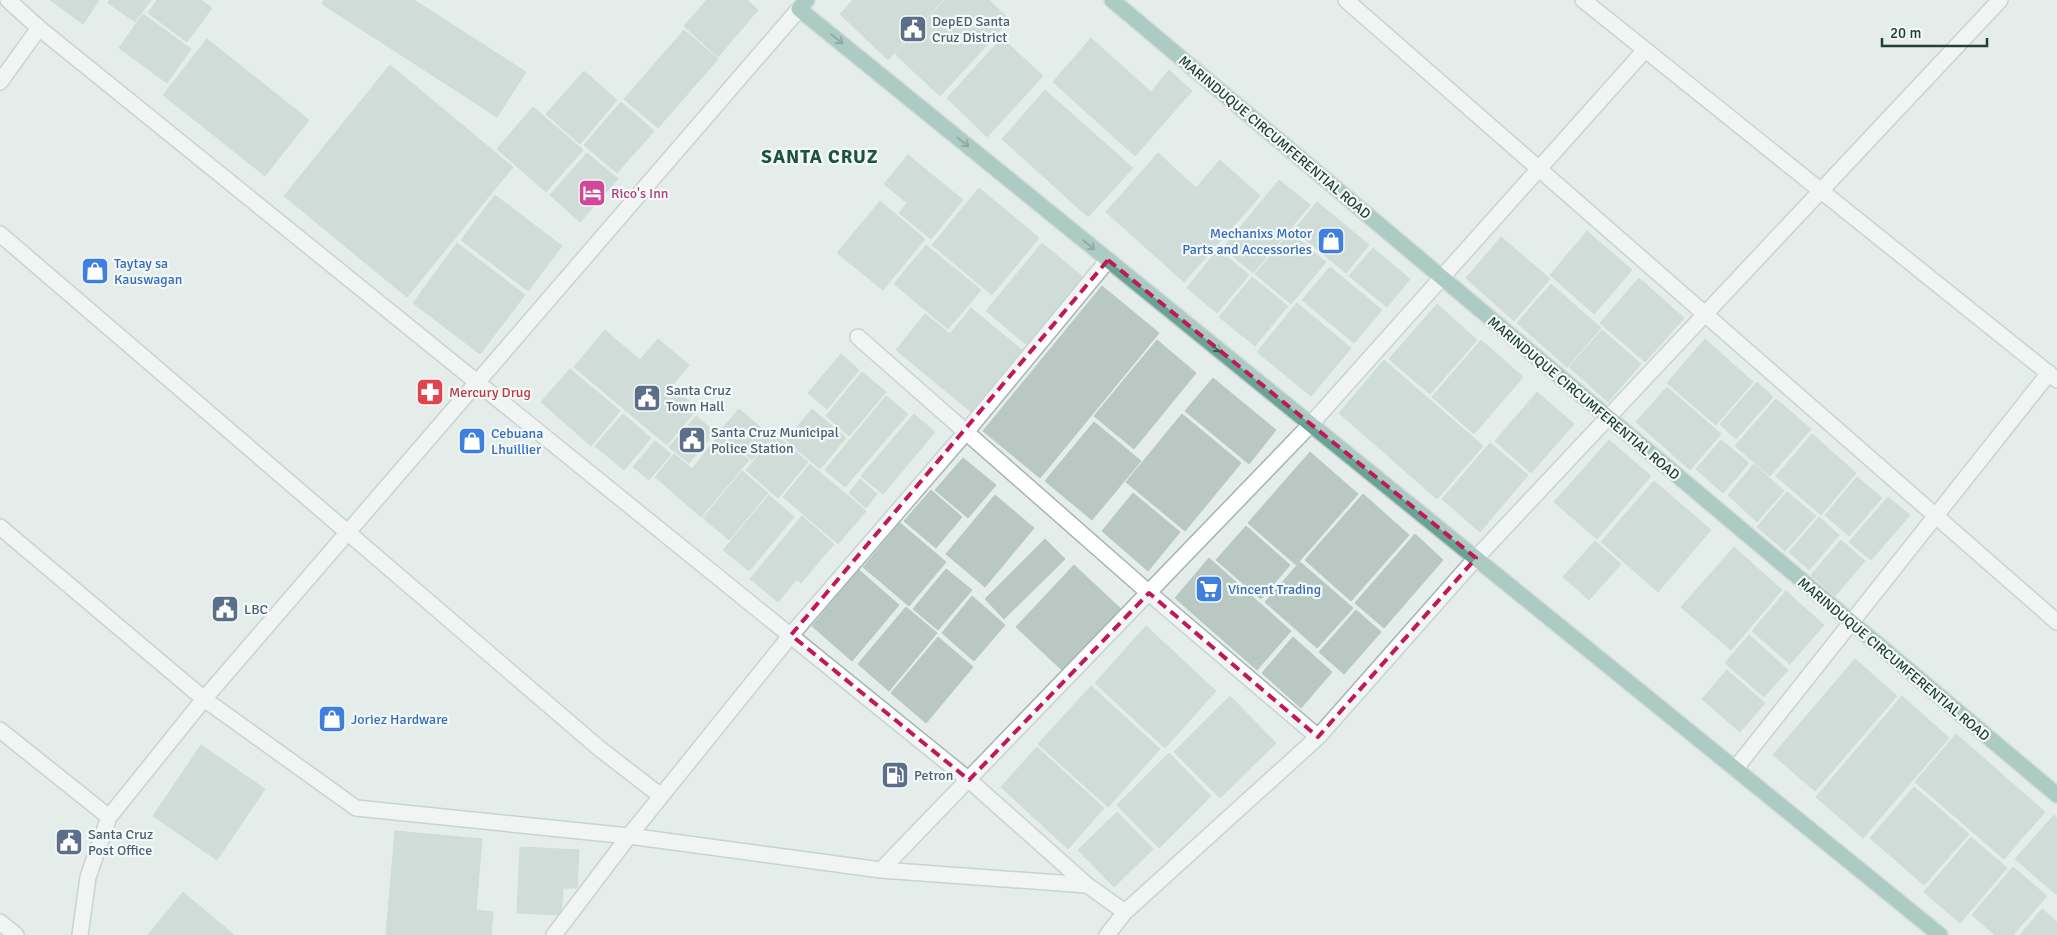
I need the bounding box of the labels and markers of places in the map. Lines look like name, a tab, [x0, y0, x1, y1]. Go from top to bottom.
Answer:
place label: DepED Santa Cruz District	[932, 13, 1010, 46]
public building icon: DepED Santa Cruz District	[898, 14, 928, 44]
hotel icon: Rico's Inn	[577, 178, 607, 208]
place label: Rico's Inn	[611, 185, 668, 202]
place label: Mechanixs Motor Parts and Accessories	[1182, 225, 1313, 258]
shop icon: Mechanixs Motor Parts and Accessories	[1316, 226, 1346, 256]
place label: Taytay sa Kauswagan	[114, 255, 182, 288]
shop icon: Taytay sa Kauswagan	[80, 256, 110, 286]
pharmacy icon: Mercury Drug	[415, 377, 445, 407]
place label: Santa Cruz Town Hall	[666, 382, 731, 415]
public building icon: Santa Cruz Town Hall	[632, 383, 662, 413]
place label: Mercury Drug	[449, 384, 531, 401]
place label: Santa Cruz Municipal Police Station	[711, 424, 839, 457]
place label: Cebuana Lhuillier	[491, 425, 543, 458]
public building icon: Santa Cruz Municipal Police Station	[677, 425, 707, 455]
shop icon: Cebuana Lhuillier	[457, 426, 487, 456]
supermarket icon: Vincent Trading	[1194, 574, 1224, 604]
place label: Vincent Trading	[1228, 581, 1321, 598]
public building icon: LBC	[210, 594, 240, 624]
place label: LBC	[244, 601, 268, 618]
shop icon: Joriez Hardware	[317, 704, 347, 734]
place label: Joriez Hardware	[351, 711, 448, 728]
fuel station icon: Petron	[880, 760, 910, 790]
place label: Petron	[914, 767, 953, 784]
place label: Santa Cruz Post Office	[88, 826, 153, 859]
public building icon: Santa Cruz Post Office	[54, 827, 84, 857]

